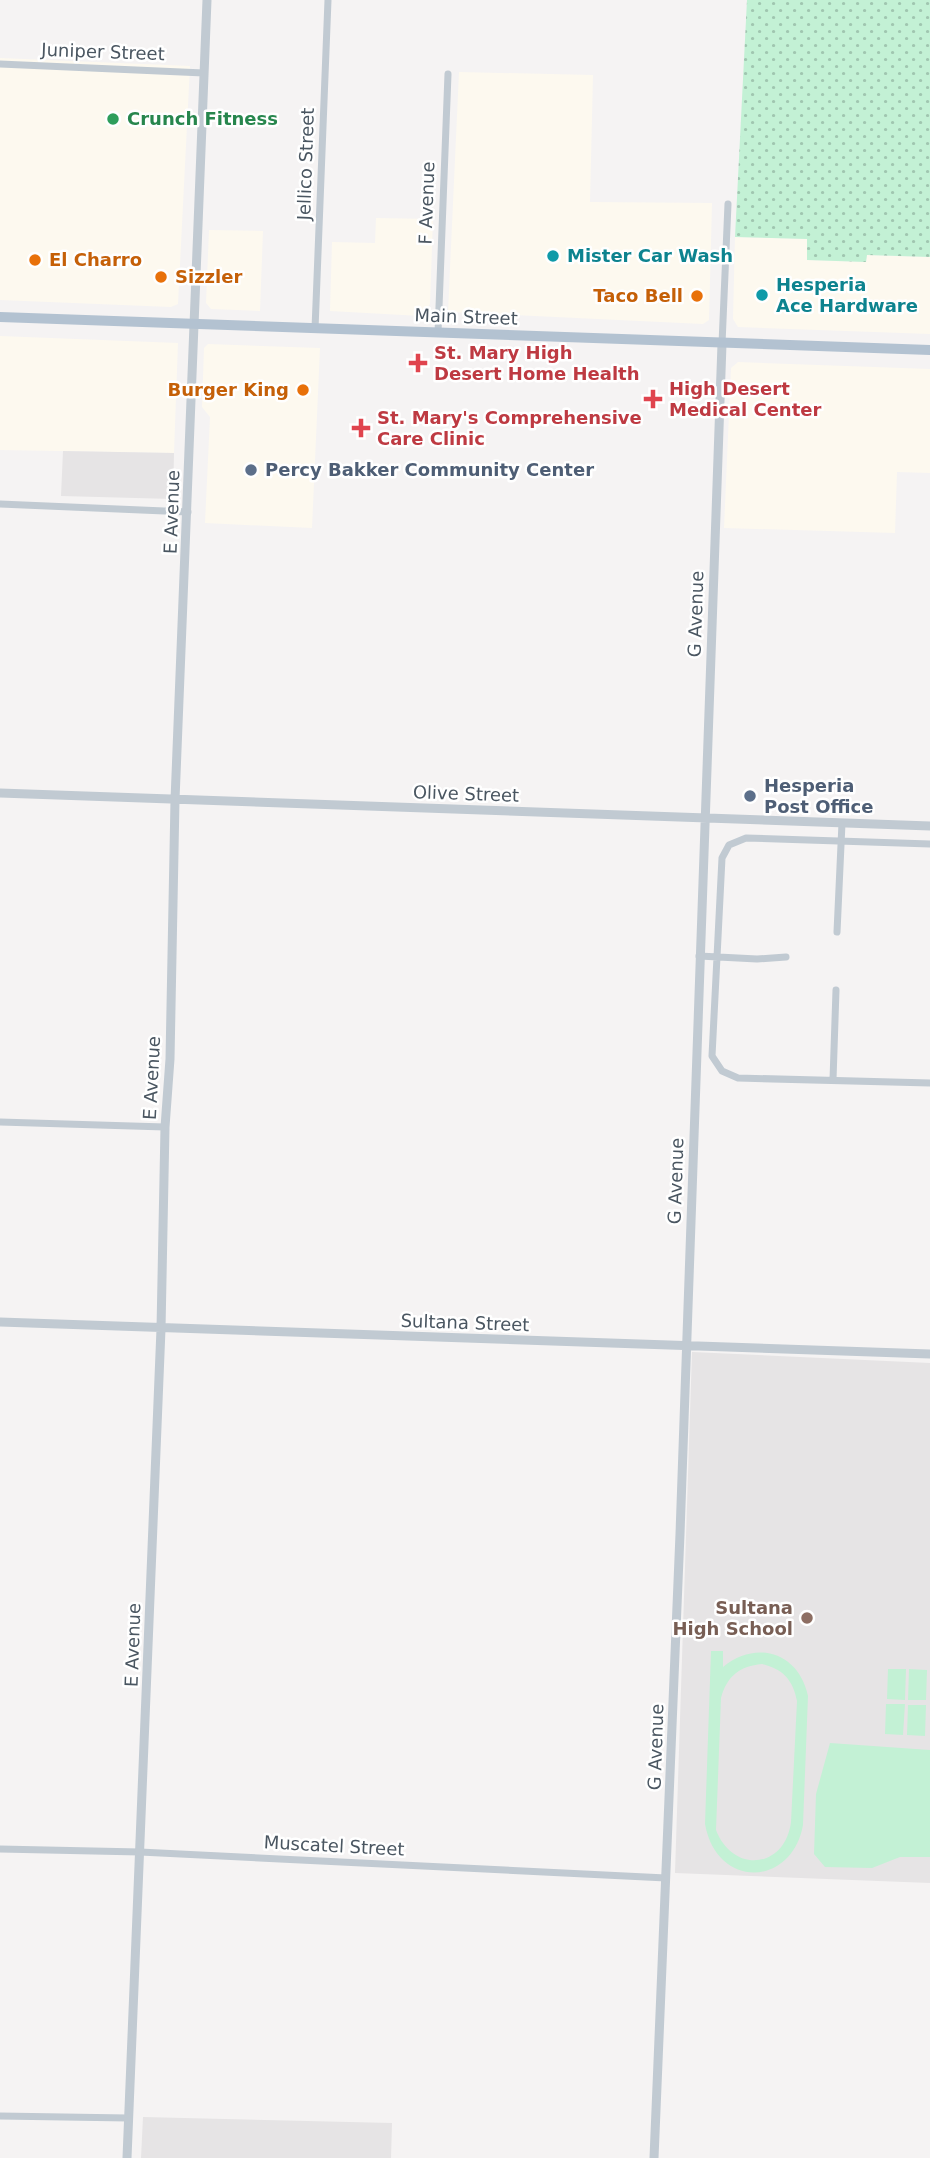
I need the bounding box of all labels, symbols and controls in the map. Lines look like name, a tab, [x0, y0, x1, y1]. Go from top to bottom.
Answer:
street label: Juniper Street	[40, 39, 165, 64]
street label: Jellico Street	[293, 107, 318, 222]
place label: Crunch Fitness	[127, 108, 278, 129]
marker: Crunch Fitness	[105, 111, 121, 127]
street label: F Avenue	[415, 161, 438, 245]
place label: Mister Car Wash	[567, 245, 733, 266]
marker: Mister Car Wash	[545, 248, 561, 264]
place label: El Charro	[49, 249, 142, 270]
marker: El Charro	[27, 252, 43, 268]
place label: Sizzler	[175, 266, 242, 287]
marker: Sizzler	[153, 269, 169, 285]
place label: Hesperia Ace Hardware	[776, 274, 918, 316]
place label: Taco Bell	[593, 285, 683, 306]
marker: Hesperia Ace Hardware	[754, 287, 770, 303]
marker: Taco Bell	[689, 288, 705, 304]
street label: Main Street	[414, 304, 518, 329]
place label: St. Mary High Desert Home Health	[434, 342, 640, 384]
marker: St. Mary High Desert Home Health	[408, 353, 428, 373]
place label: High Desert Medical Center	[669, 378, 821, 420]
place label: Burger King	[168, 379, 289, 400]
marker: Burger King	[295, 382, 311, 398]
marker: High Desert Medical Center	[643, 389, 663, 409]
place label: St. Mary's Comprehensive Care Clinic	[377, 407, 642, 449]
marker: St. Mary's Comprehensive Care Clinic	[351, 418, 371, 438]
place label: Percy Bakker Community Center	[265, 459, 594, 480]
marker: Percy Bakker Community Center	[243, 462, 259, 478]
street label: E Avenue	[160, 470, 183, 554]
street label: G Avenue	[683, 570, 708, 658]
place label: Hesperia Post Office	[764, 775, 873, 817]
street label: Olive Street	[413, 781, 520, 806]
marker: Hesperia Post Office	[742, 788, 758, 804]
street label: E Avenue	[139, 1035, 164, 1120]
street label: G Avenue	[663, 1137, 688, 1225]
street label: Sultana Street	[400, 1310, 530, 1335]
place label: Sultana High School	[672, 1597, 793, 1639]
street label: E Avenue	[121, 1603, 144, 1687]
marker: Sultana High School	[799, 1610, 815, 1626]
street label: G Avenue	[643, 1703, 668, 1791]
street label: Muscatel Street	[263, 1831, 405, 1860]

